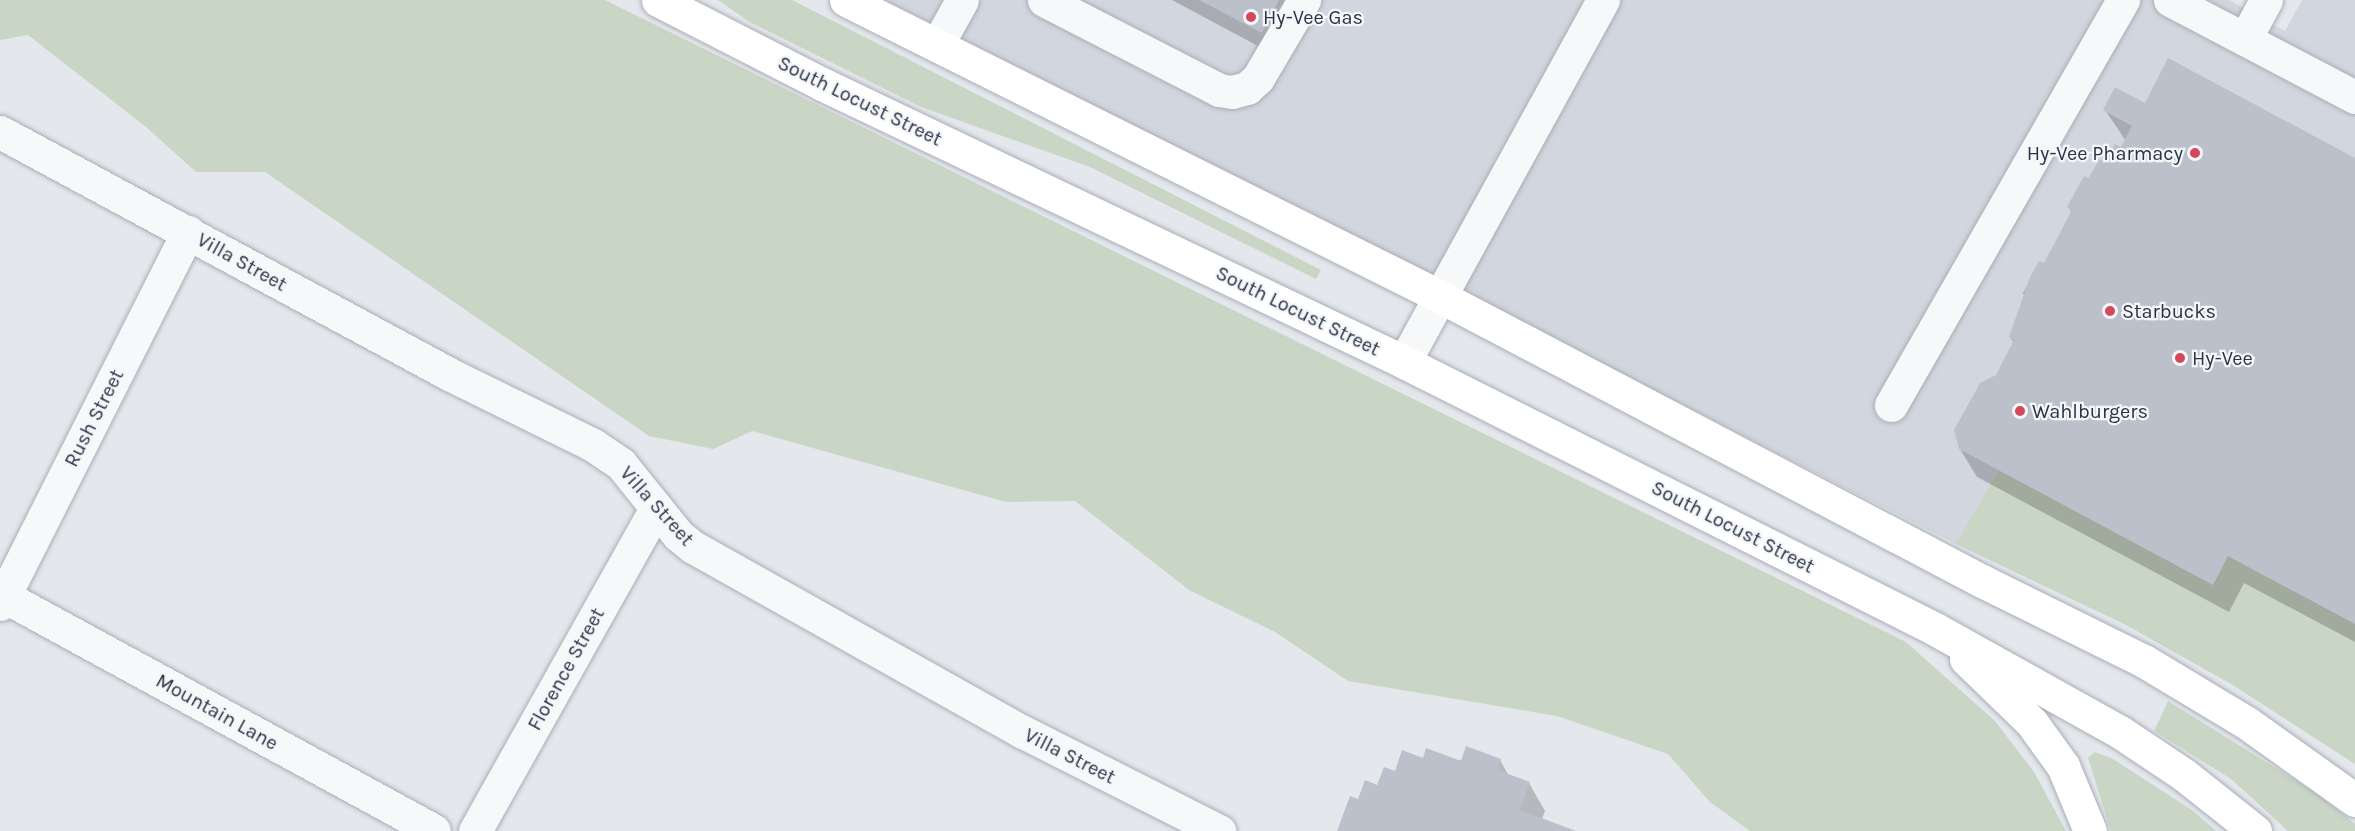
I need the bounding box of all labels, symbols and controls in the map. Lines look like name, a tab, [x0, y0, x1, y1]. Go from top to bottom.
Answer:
place label: Hy-Vee Gas	[1263, 5, 1363, 29]
marker: Hy-Vee Gas	[1244, 10, 1258, 24]
street label: South Locust Street	[774, 51, 946, 151]
place label: Hy-Vee Pharmacy	[2027, 141, 2183, 165]
marker: Hy-Vee Pharmacy	[2188, 146, 2202, 160]
street label: Villa Street	[193, 227, 291, 297]
street label: South Locust Street	[1212, 261, 1384, 361]
place label: Starbucks	[2122, 299, 2216, 323]
marker: Starbucks	[2103, 304, 2117, 318]
place label: Hy-Vee	[2192, 346, 2253, 370]
marker: Hy-Vee	[2173, 351, 2187, 365]
street label: Rush Street	[59, 365, 129, 471]
place label: Wahlburgers	[2032, 399, 2148, 423]
marker: Wahlburgers	[2013, 404, 2027, 418]
street label: Villa Street	[615, 461, 699, 551]
street label: South Locust Street	[1647, 475, 1819, 579]
street label: Florence Street	[522, 603, 610, 735]
street label: Mountain Lane	[152, 669, 282, 755]
street label: Villa Street	[1020, 723, 1120, 789]

